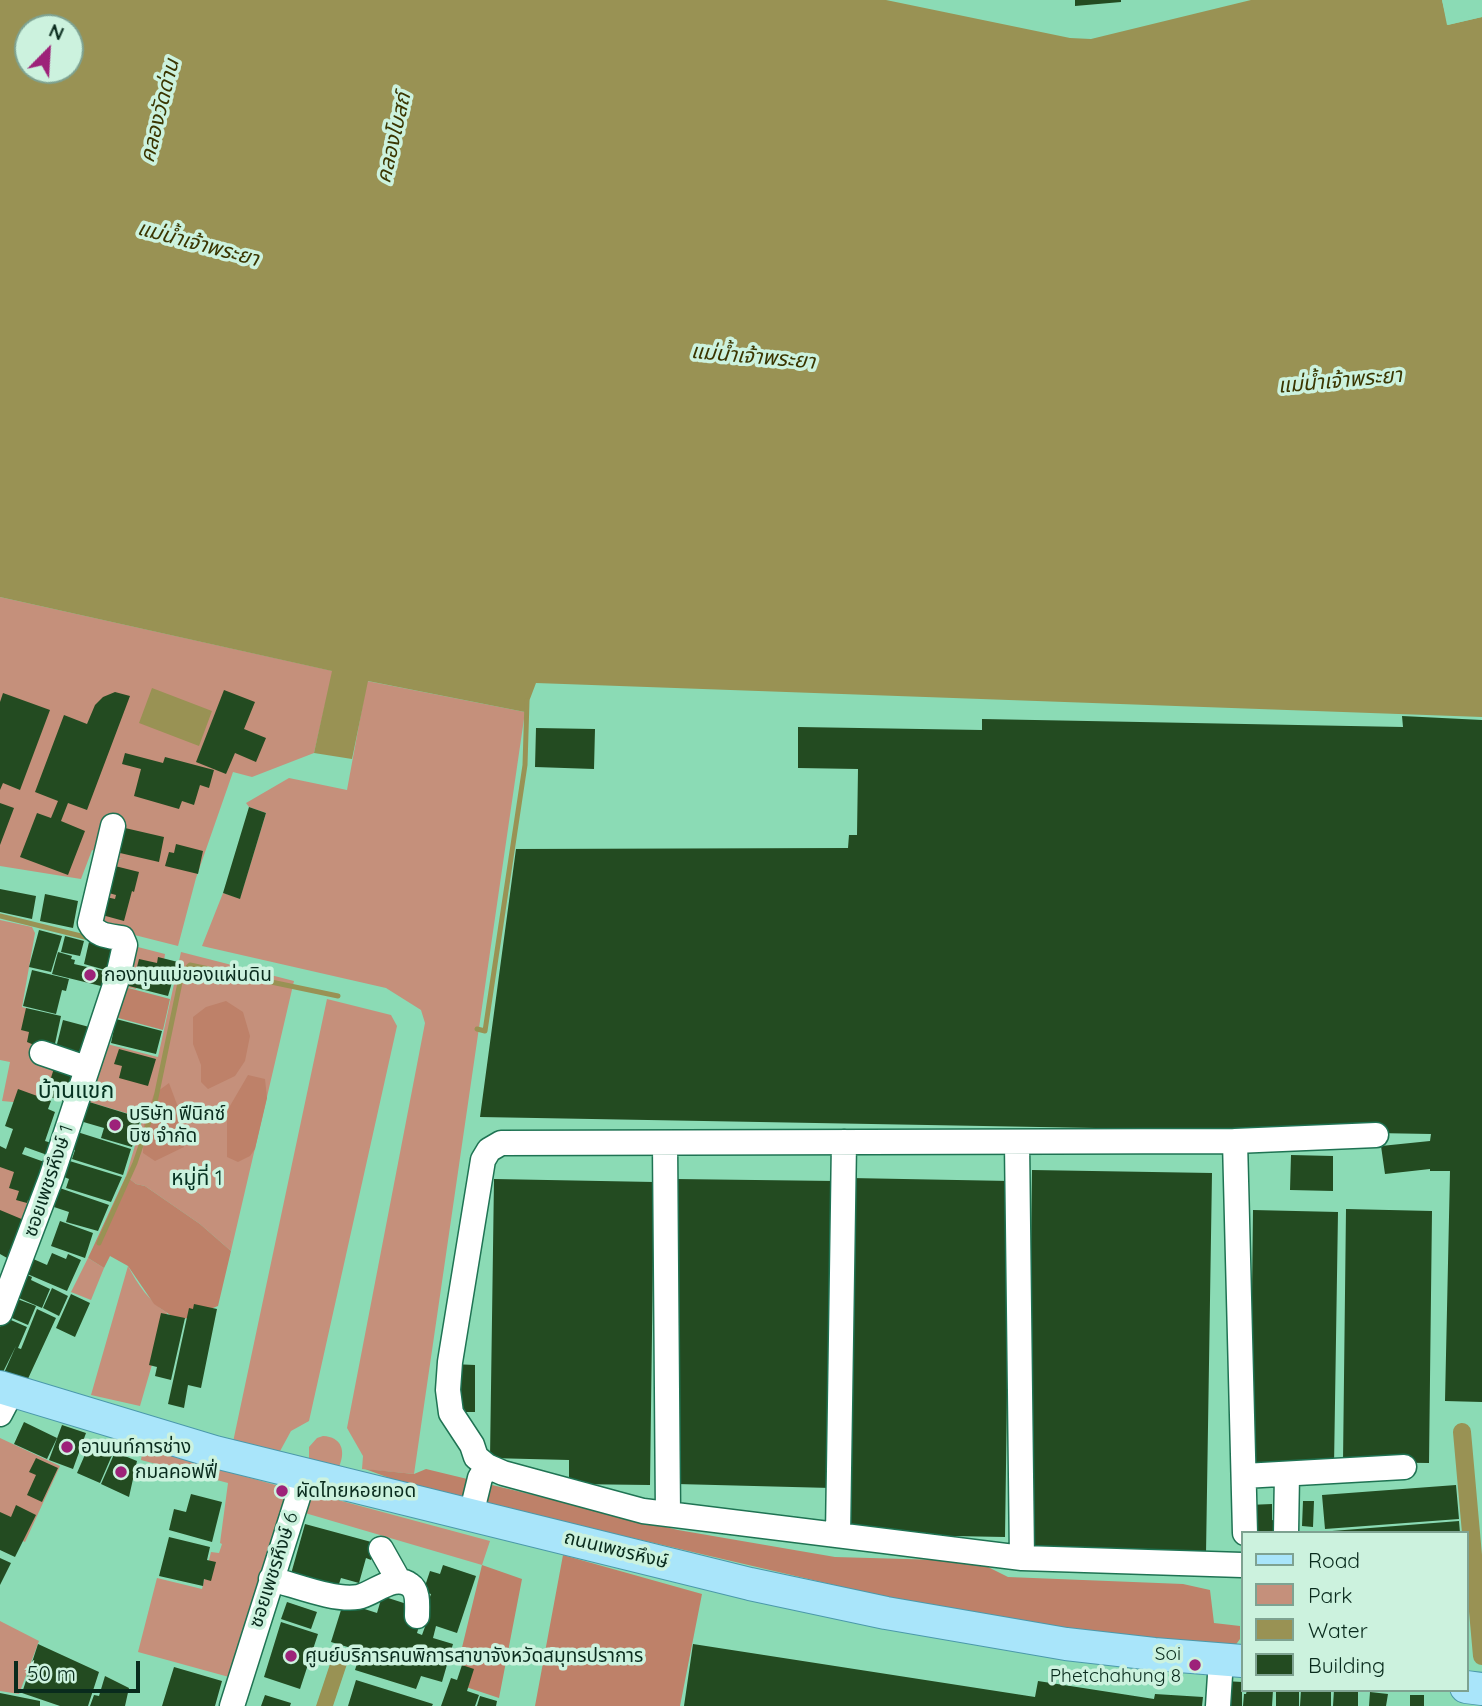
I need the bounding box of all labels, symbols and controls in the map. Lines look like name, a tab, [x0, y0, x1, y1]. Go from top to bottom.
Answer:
north arrow	[14, 14, 84, 84]
text: N	[45, 18, 68, 45]
water label: คลองวัดด่าน	[135, 57, 185, 165]
water label: คลองโบสถ์	[371, 90, 417, 186]
water label: แม่น้ำเจ้าพระยา	[135, 216, 261, 272]
water label: แม่น้ำเจ้าพระยา	[690, 339, 816, 375]
water label: แม่น้ำเจ้าพระยา	[1277, 363, 1403, 399]
place label: กองทุนแม่ของแผ่นดิน	[104, 964, 272, 986]
marker: กองทุนแม่ของแผ่นดิน	[82, 967, 98, 983]
district label: บ้านแขก	[38, 1077, 114, 1105]
place label: บริษัท ฟีนิกซ์ บิซ จำกัด	[129, 1103, 225, 1147]
marker: บริษัท ฟีนิกซ์ บิซ จำกัด	[107, 1117, 123, 1133]
street label: ซอยเพชรหึงษ์ 1	[19, 1122, 79, 1240]
district label: หมู่ที่ 1	[171, 1166, 223, 1192]
place label: อานนท์การช่าง	[81, 1436, 191, 1458]
marker: อานนท์การช่าง	[59, 1439, 75, 1455]
place label: กมลคอฟฟี่	[135, 1461, 217, 1483]
marker: กมลคอฟฟี่	[113, 1464, 129, 1480]
place label: ผัดไทยหอยทอด	[296, 1480, 416, 1502]
marker: ผัดไทยหอยทอด	[274, 1483, 290, 1499]
street label: ซอยเพชรหึงษ์ 6	[245, 1509, 303, 1631]
street label: ถนนเพชรหึงษ์	[562, 1526, 670, 1574]
legend	[1240, 1531, 1468, 1692]
text: Road	[1308, 1547, 1360, 1573]
text: Park	[1308, 1582, 1352, 1608]
text: Water	[1308, 1617, 1368, 1643]
place label: Soi Phetchahung 8	[1050, 1643, 1181, 1687]
place label: ศูนย์บริการคนพิการสาขาจังหวัดสมุทรปราการ	[305, 1645, 643, 1667]
scale bar	[18, 1646, 144, 1690]
marker: ศูนย์บริการคนพิการสาขาจังหวัดสมุทรปราการ	[283, 1648, 299, 1664]
text: Building	[1308, 1652, 1385, 1678]
marker: Soi Phetchahung 8	[1187, 1657, 1203, 1673]
text: 50 m	[27, 1660, 76, 1686]

